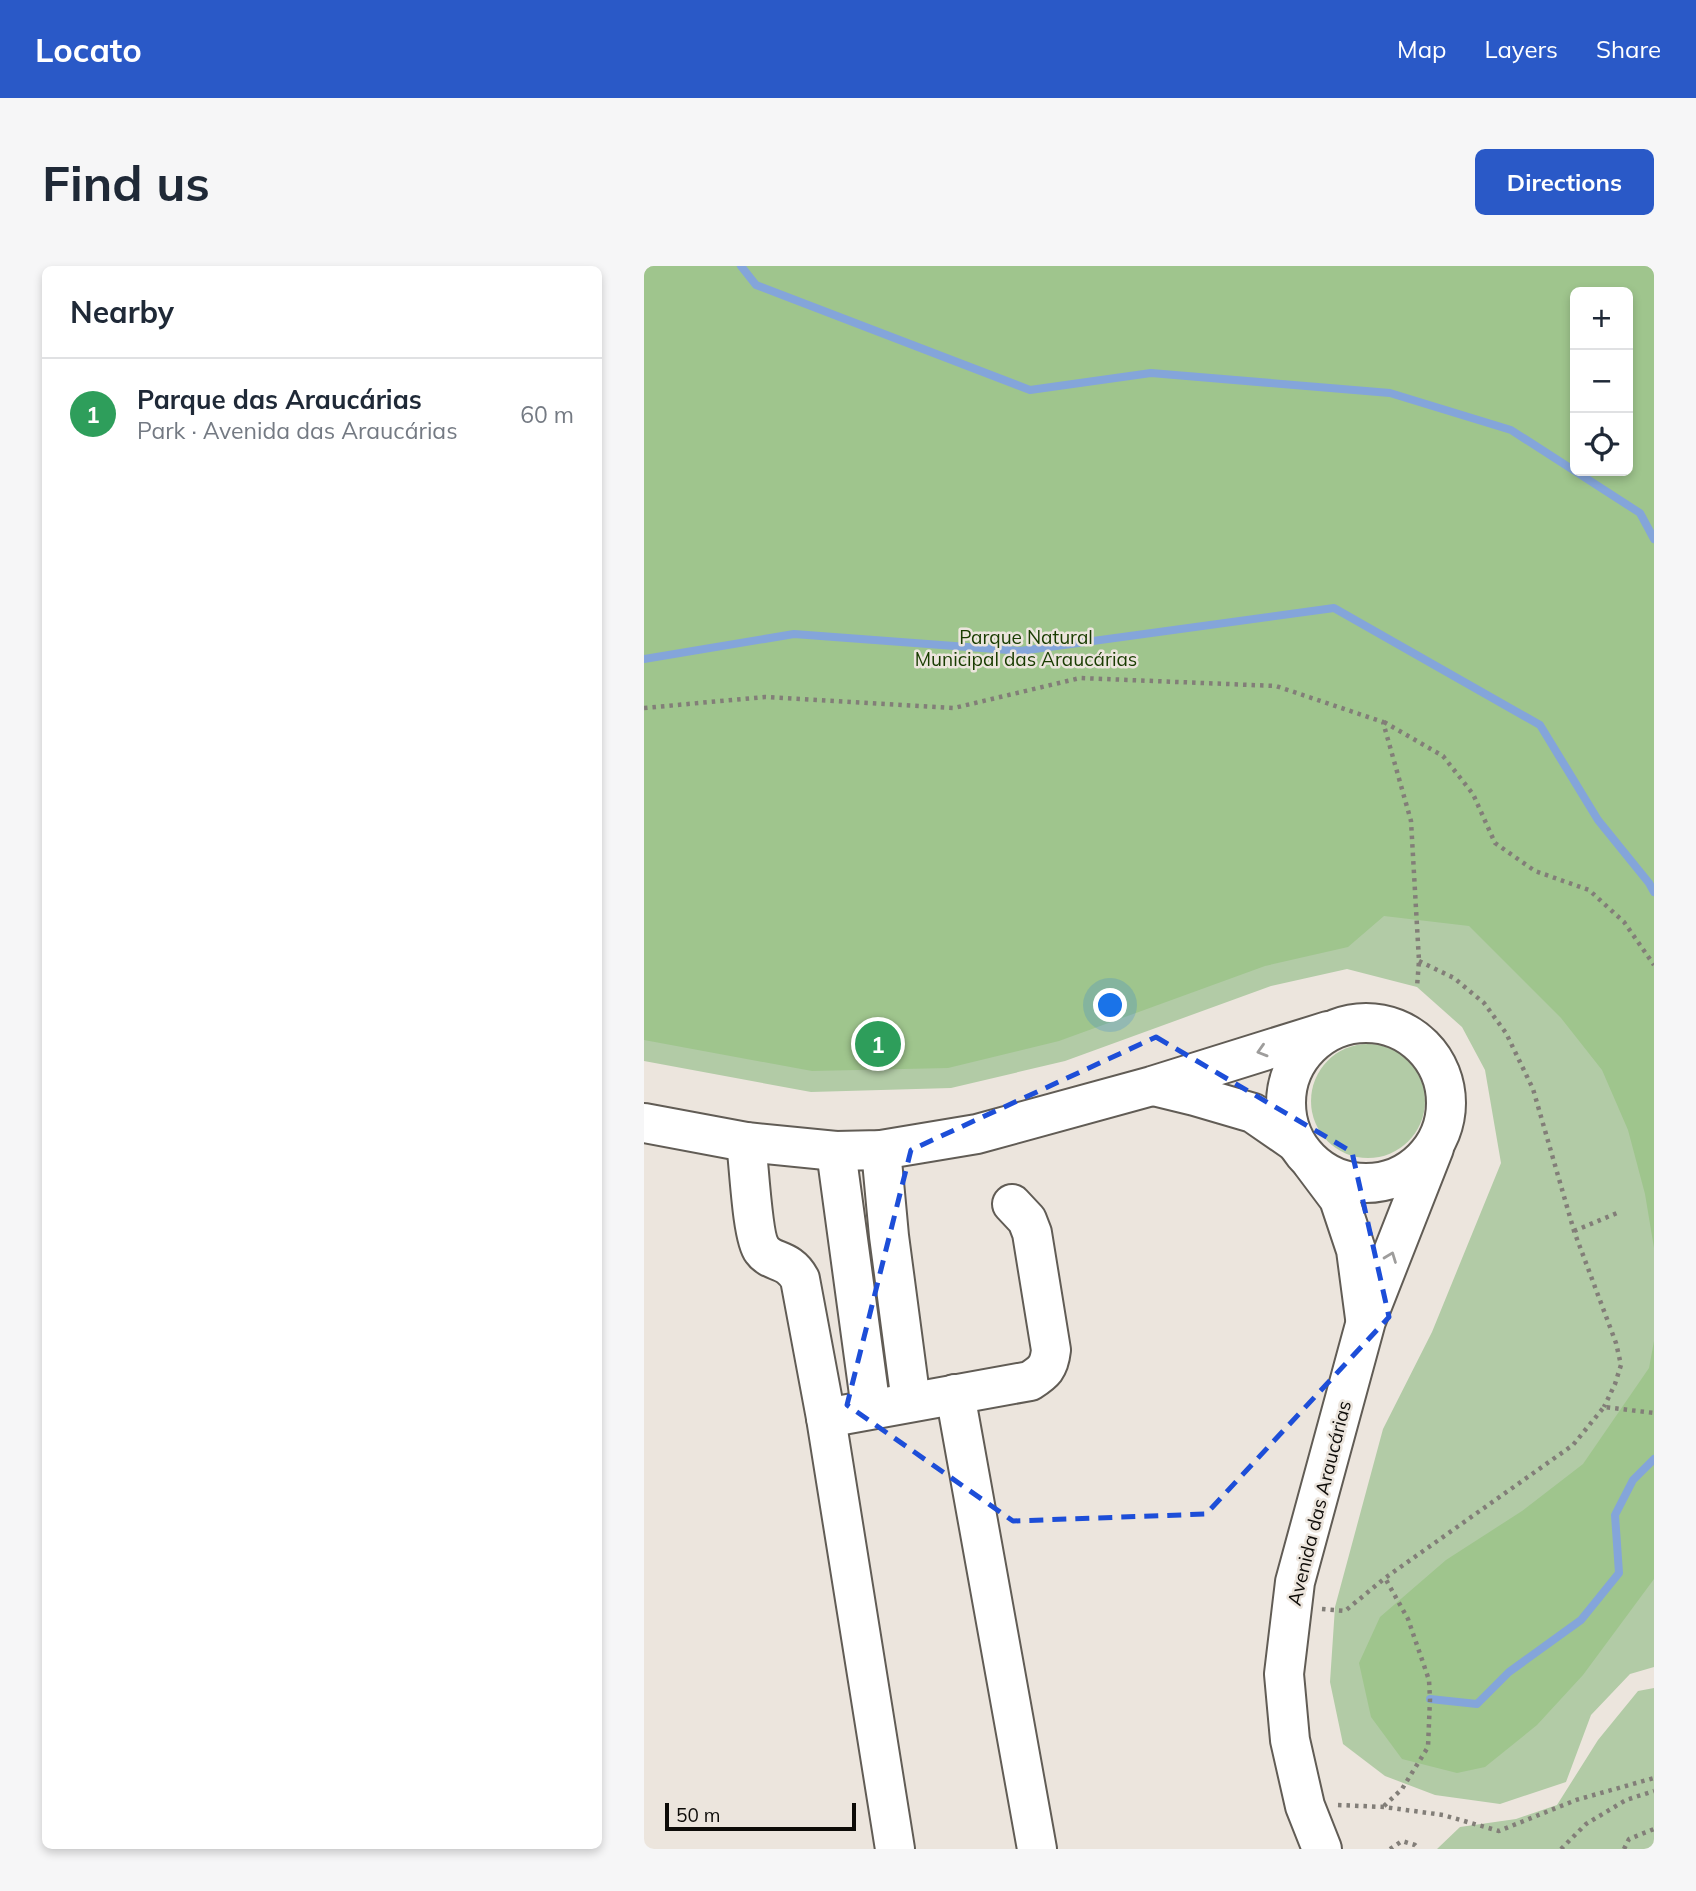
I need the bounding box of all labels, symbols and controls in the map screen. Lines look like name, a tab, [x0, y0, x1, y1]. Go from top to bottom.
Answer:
text: Locato	[35, 29, 142, 70]
text: Map	[1397, 34, 1446, 64]
text: Layers	[1484, 34, 1558, 64]
text: Share	[1596, 34, 1661, 64]
button: Directions	[1475, 149, 1654, 215]
text: Find us	[42, 152, 210, 213]
map controls	[1570, 287, 1633, 476]
button: +	[1570, 287, 1633, 350]
text: Nearby	[70, 293, 174, 331]
button: −	[1570, 350, 1633, 413]
text: Parque das Araucárias	[137, 383, 422, 416]
text: 1	[86, 400, 100, 429]
text: 60 m	[520, 400, 574, 429]
button: locate	[1570, 413, 1633, 476]
text: Park · Avenida das Araucárias	[137, 416, 458, 445]
park label: Parque Natural Municipal das Araucárias	[915, 625, 1137, 671]
your location	[1093, 988, 1127, 1022]
pin: 1	[855, 1018, 901, 1070]
one-way arrow	[1257, 1043, 1269, 1058]
one-way arrow	[1382, 1252, 1396, 1264]
street label: Avenida das Araucárias	[1282, 1398, 1356, 1608]
scale bar	[665, 1800, 856, 1832]
text: 50 m	[676, 1803, 720, 1827]

